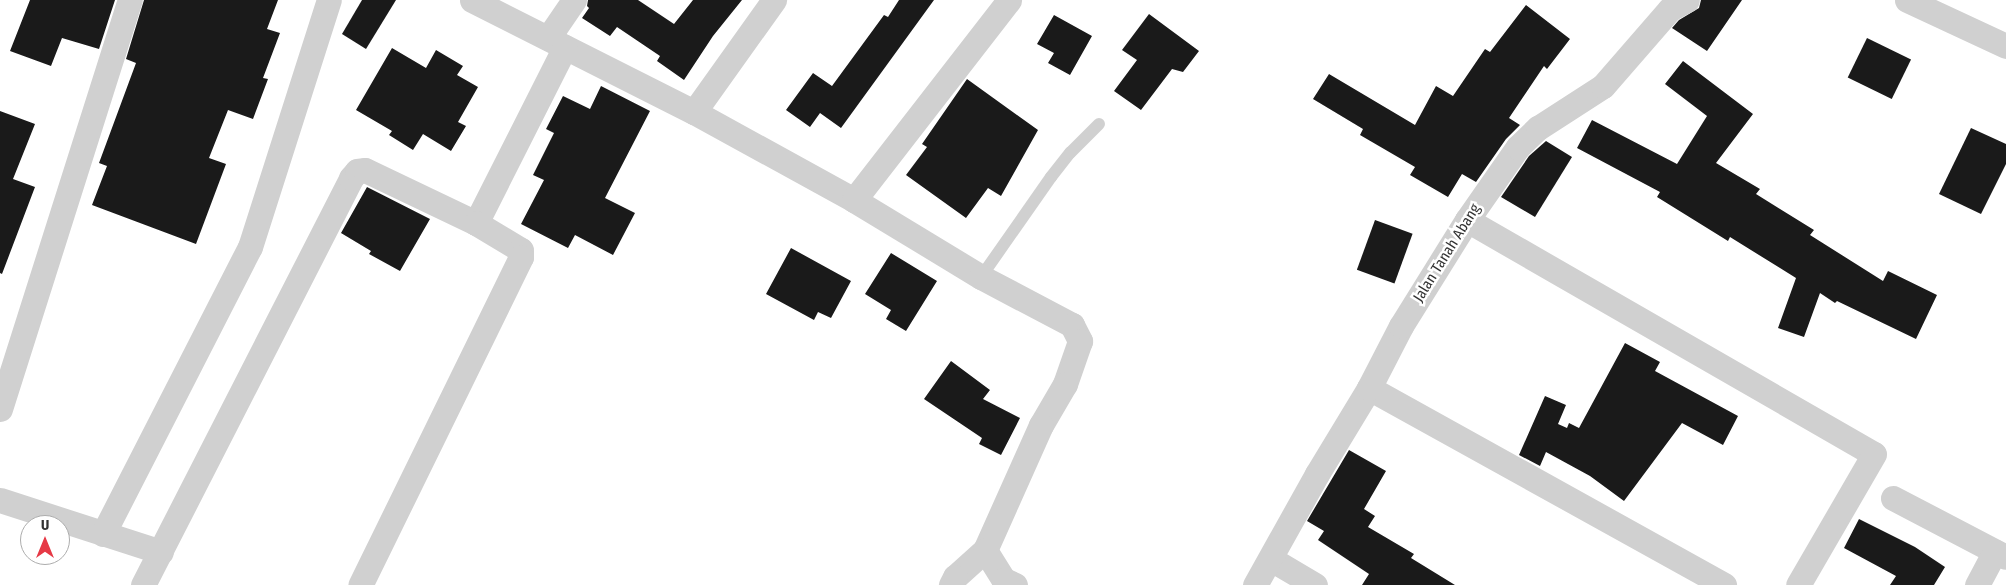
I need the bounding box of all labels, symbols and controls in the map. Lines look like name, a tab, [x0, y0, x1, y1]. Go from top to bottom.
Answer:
street label: Jalan Tanah Abang	[1410, 201, 1484, 305]
north arrow	[20, 515, 70, 565]
text: U	[41, 517, 49, 534]

